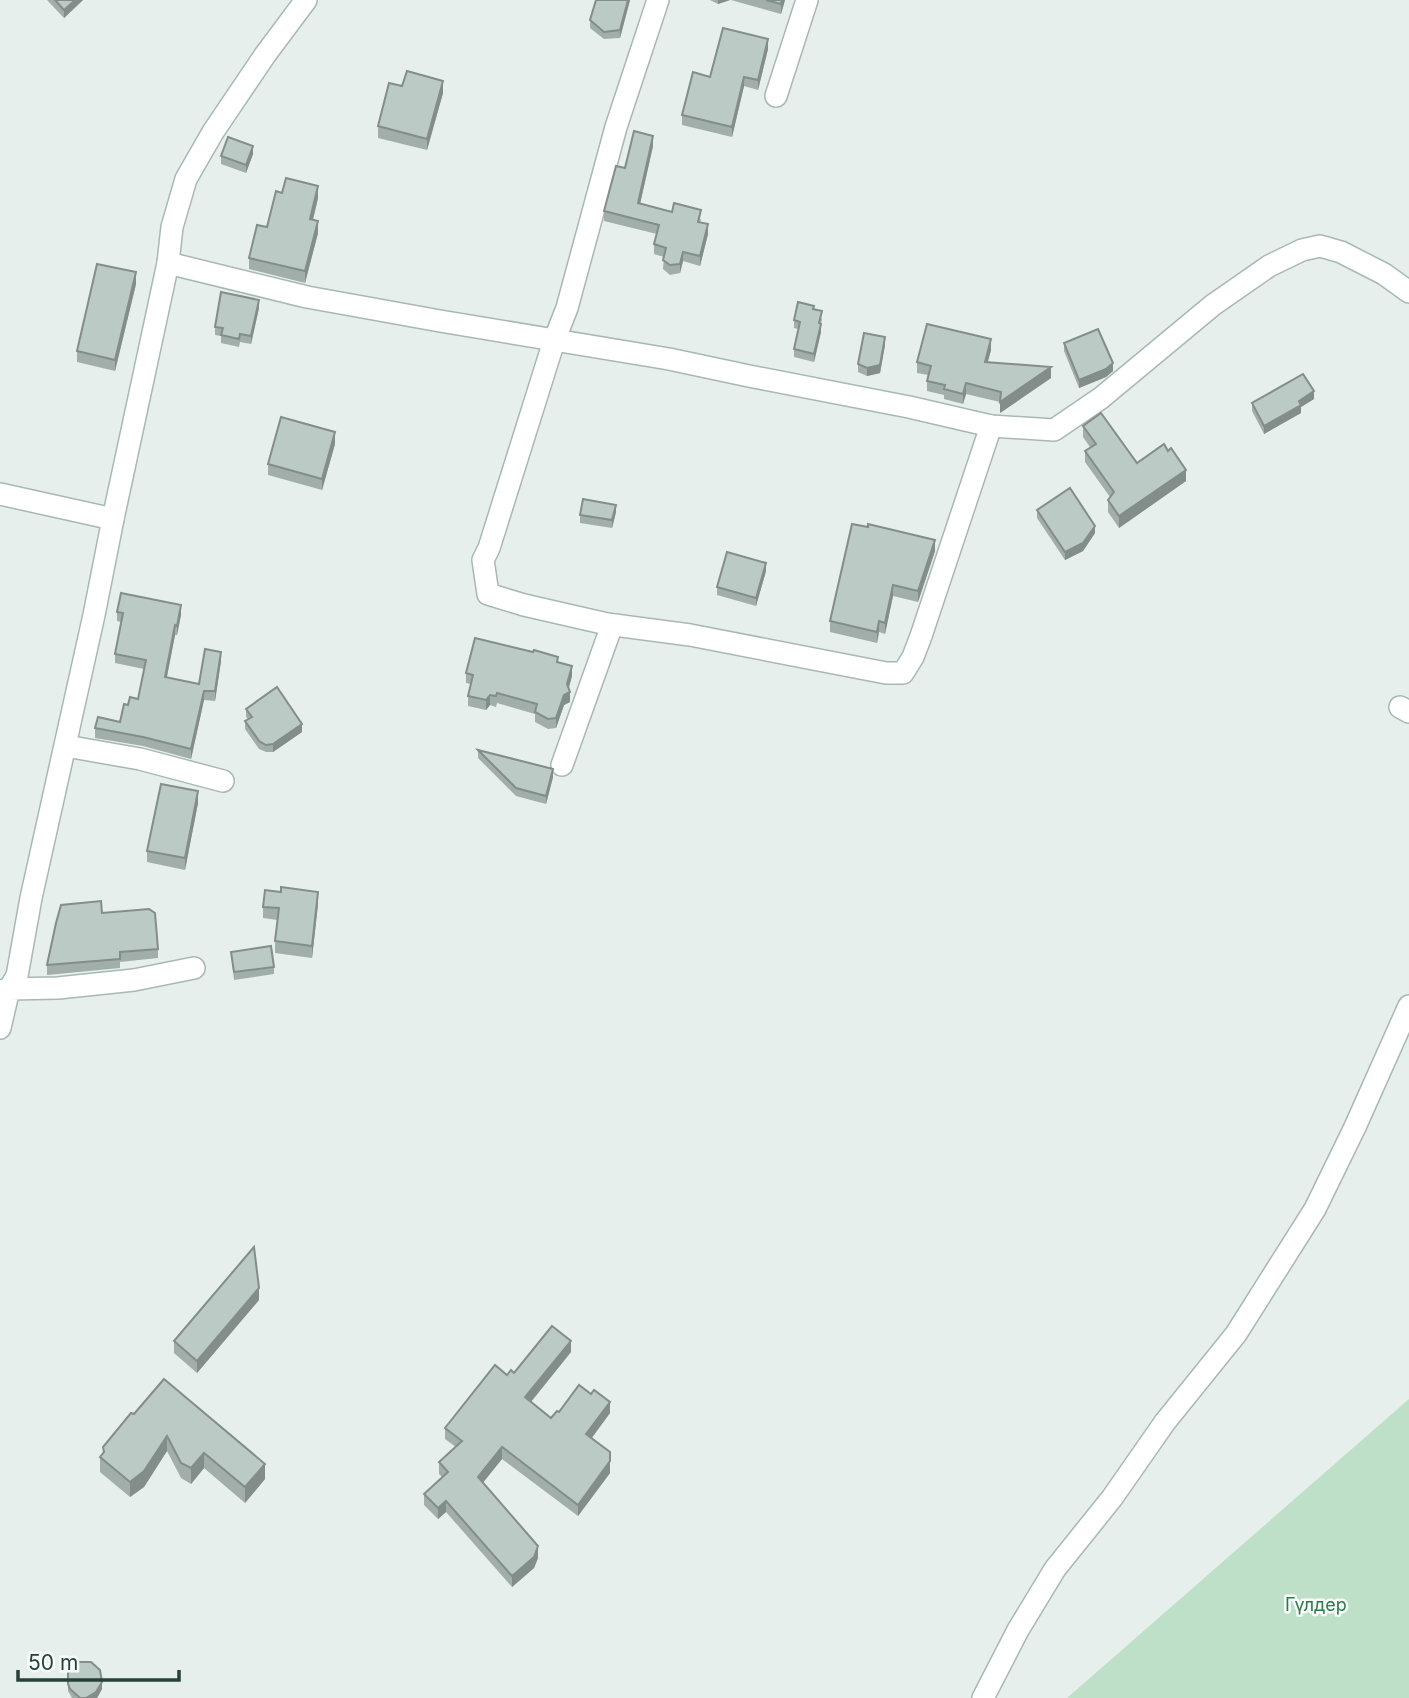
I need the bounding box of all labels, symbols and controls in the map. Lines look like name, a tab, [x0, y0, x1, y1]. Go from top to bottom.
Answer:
park label: Гүлдер	[1285, 1594, 1347, 1615]
scale bar	[18, 1638, 178, 1682]
text: 50 m	[28, 1650, 78, 1675]

